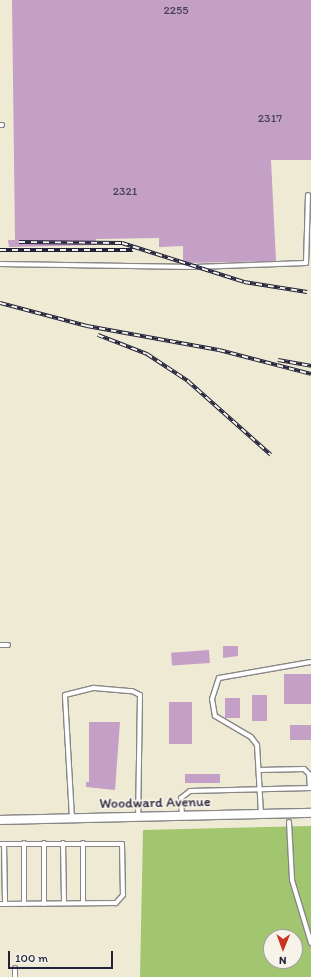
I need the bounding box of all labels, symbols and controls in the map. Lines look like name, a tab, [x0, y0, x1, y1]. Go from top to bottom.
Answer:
house number: 2255	[163, 4, 189, 18]
house number: 2317	[258, 112, 282, 126]
house number: 2321	[113, 185, 137, 199]
street label: Woodward Avenue	[100, 794, 210, 812]
north arrow	[263, 929, 303, 969]
scale bar	[10, 943, 115, 969]
text: 100 m	[15, 951, 48, 965]
text: N	[279, 954, 287, 967]

